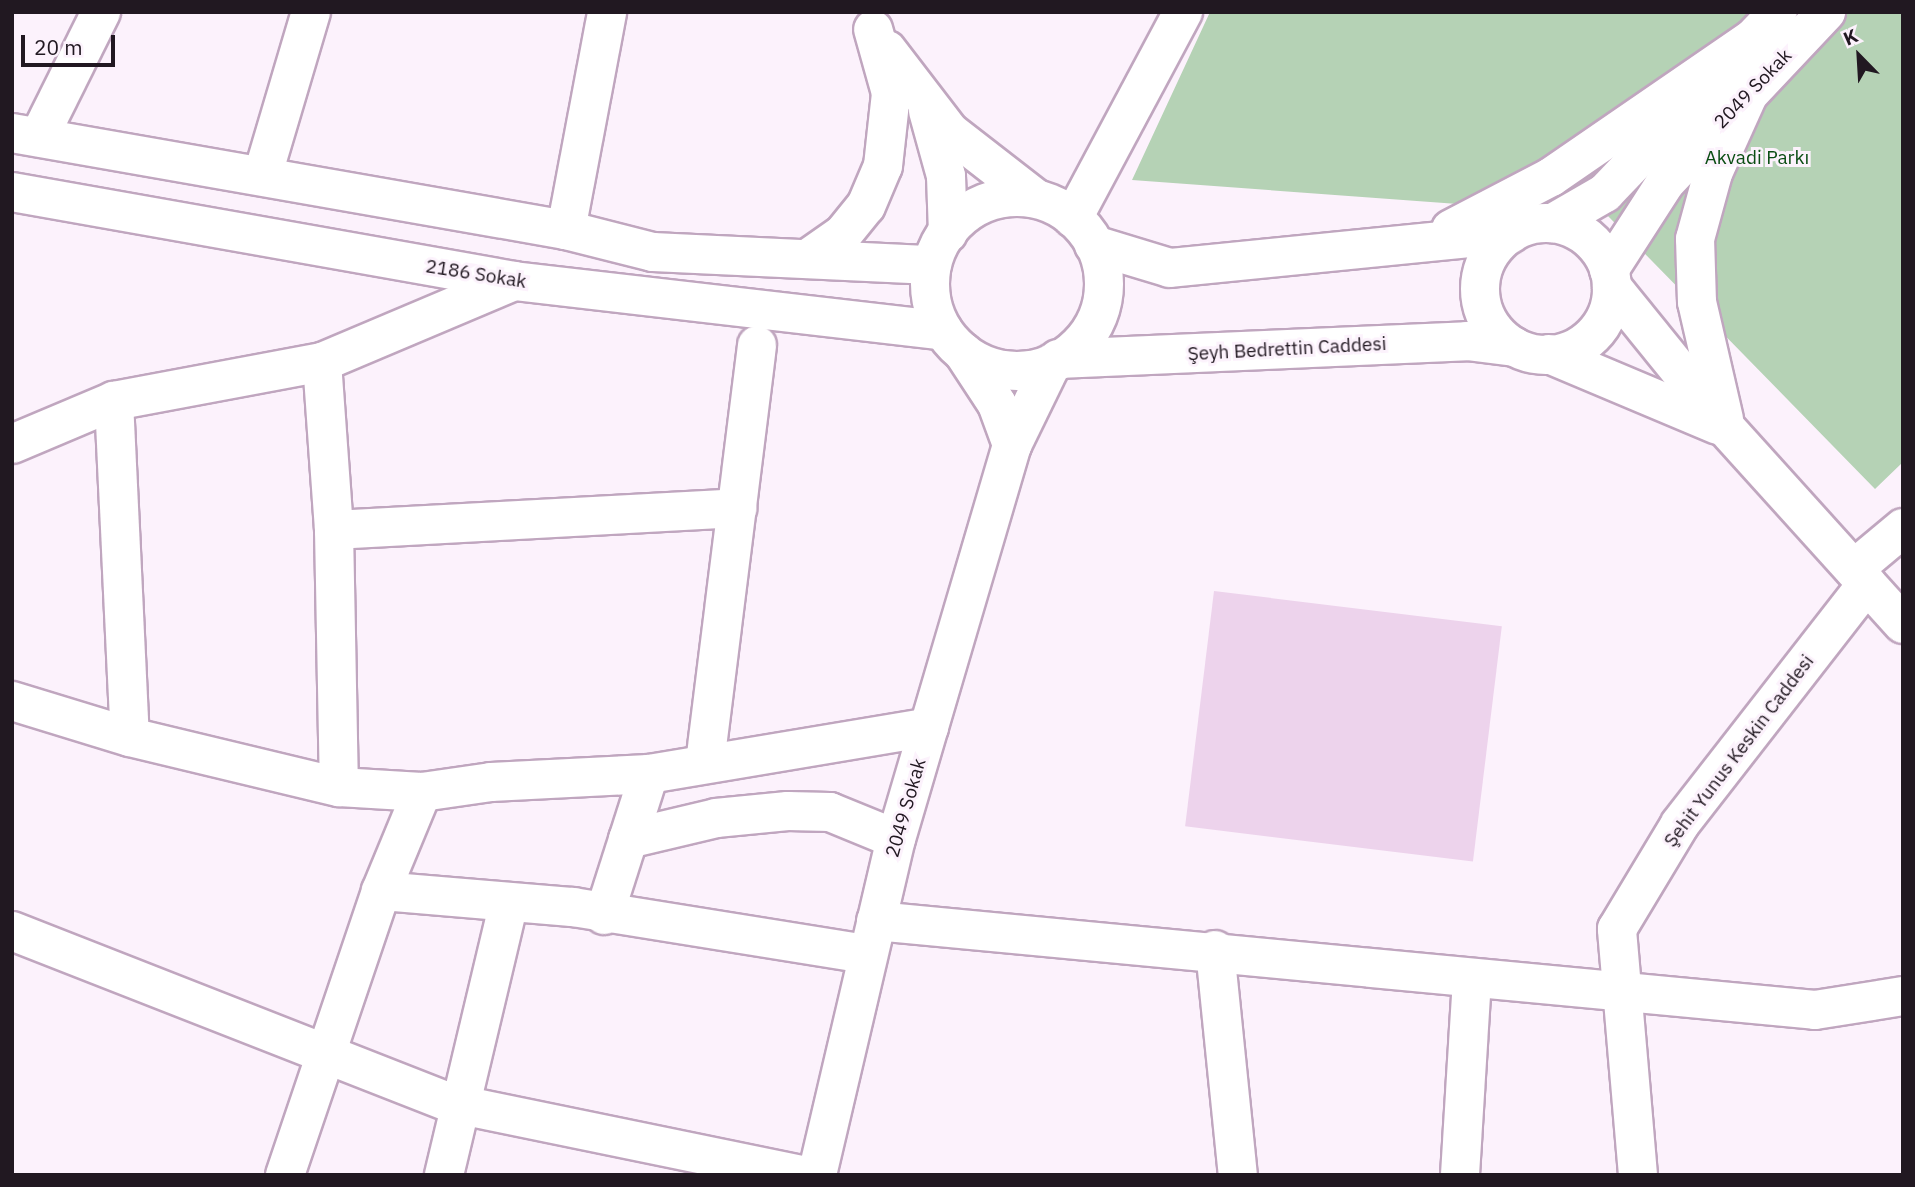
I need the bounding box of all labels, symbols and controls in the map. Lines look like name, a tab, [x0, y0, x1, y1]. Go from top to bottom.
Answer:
scale bar	[24, 21, 119, 65]
north arrow	[1824, 21, 1894, 91]
text: K	[1840, 23, 1861, 50]
text: 20 m	[34, 33, 83, 61]
street label: 2049 Sokak	[1709, 44, 1797, 134]
park label: Akvadi Parkı	[1705, 147, 1809, 169]
street label: 2186 Sokak	[424, 255, 528, 293]
street label: Şeyh Bedrettin Caddesi	[1187, 332, 1387, 366]
street label: Şehit Yunus Keskin Caddesi	[1659, 650, 1819, 852]
street label: 2049 Sokak	[881, 756, 931, 860]

